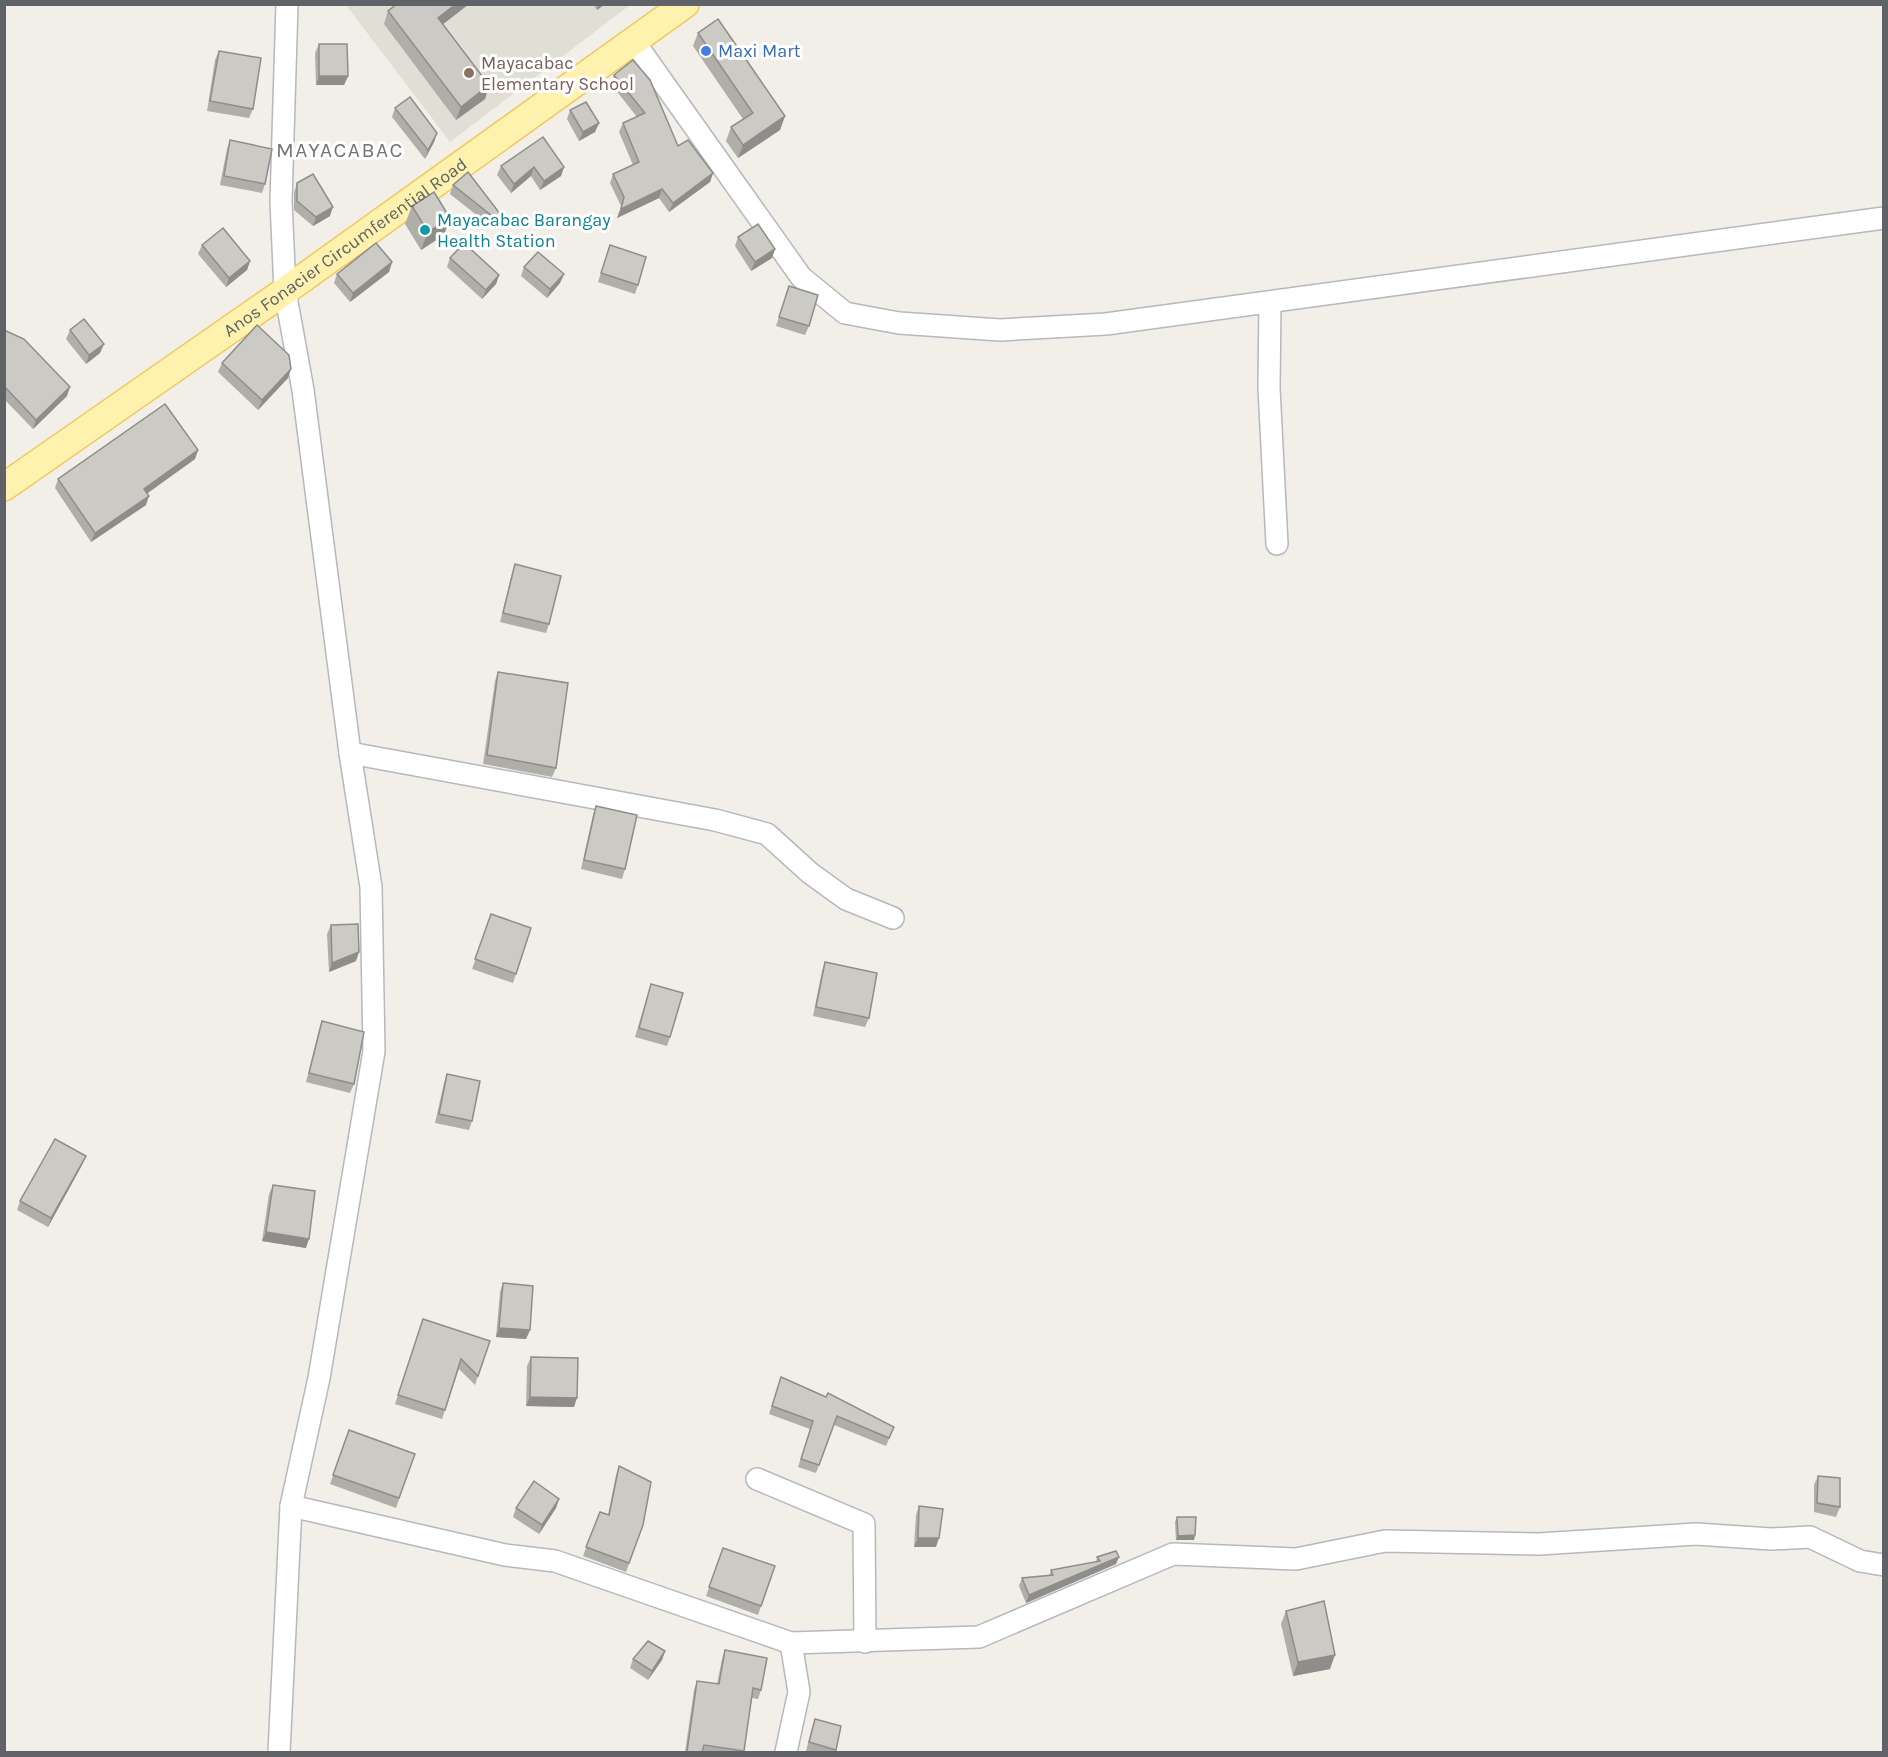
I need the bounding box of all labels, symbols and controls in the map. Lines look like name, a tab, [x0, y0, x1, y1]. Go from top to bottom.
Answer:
place label: Maxi Mart	[718, 40, 801, 62]
marker: Maxi Mart	[699, 44, 713, 58]
place label: Mayacabac Elementary School	[481, 52, 634, 95]
marker: Mayacabac Elementary School	[462, 66, 476, 80]
district label: MAYACABAC	[276, 138, 404, 162]
street label: Anos Fonacier Circumferential Road	[219, 153, 471, 342]
place label: Mayacabac Barangay Health Station	[437, 209, 611, 252]
marker: Mayacabac Barangay Health Station	[418, 223, 432, 237]

